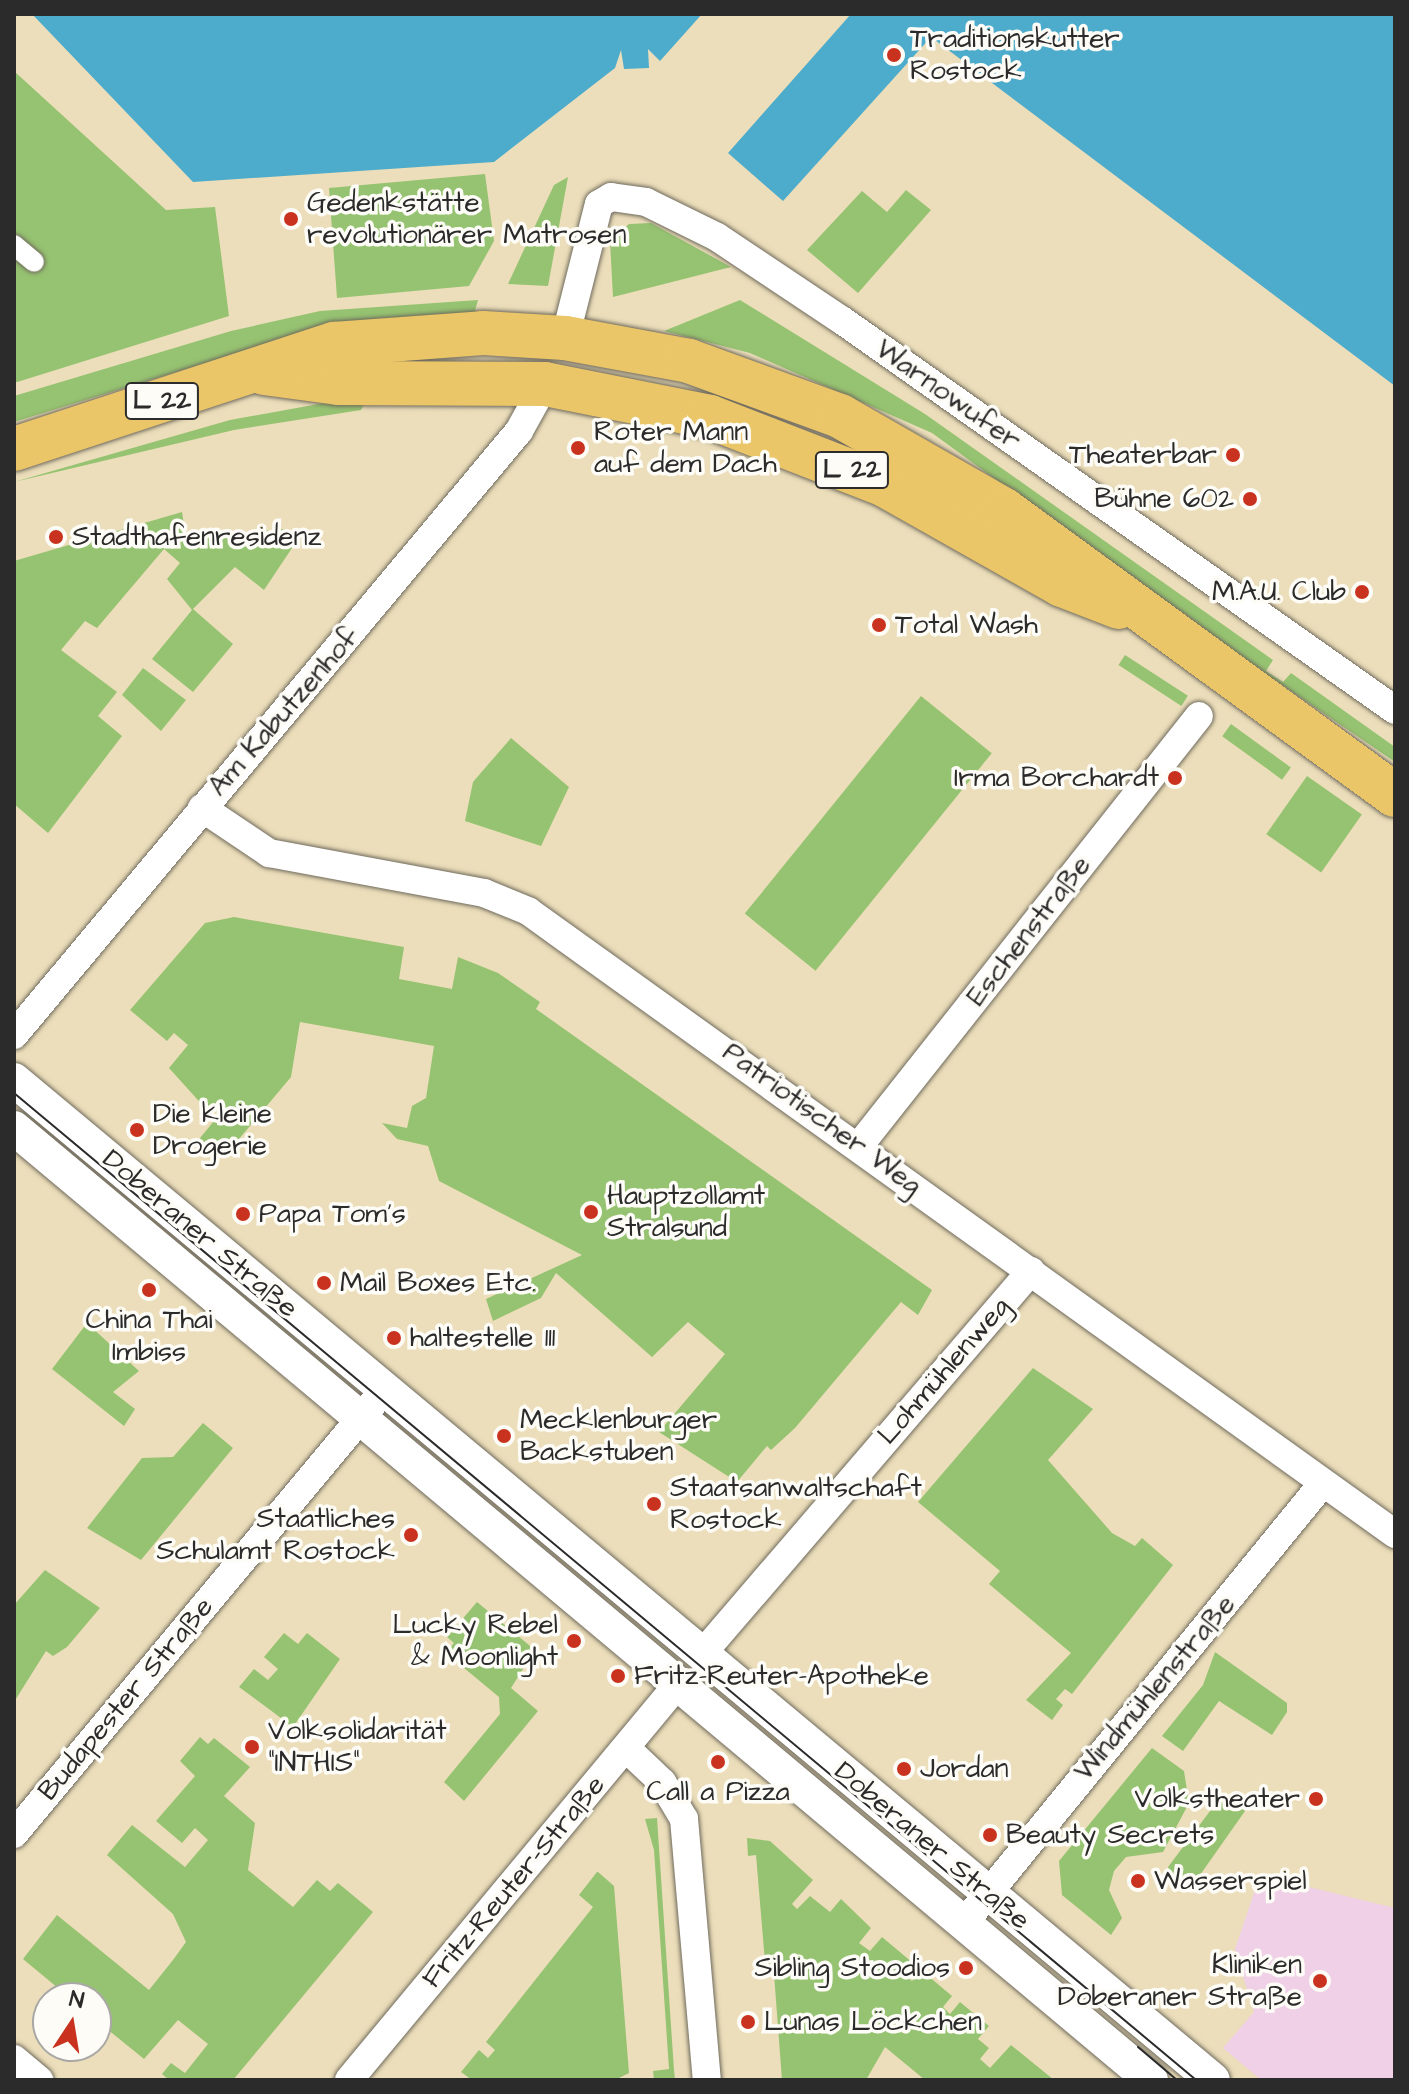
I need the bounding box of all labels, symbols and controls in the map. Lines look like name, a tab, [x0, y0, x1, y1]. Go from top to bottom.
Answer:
place label: Traditionskutter Rostock	[910, 22, 1120, 88]
marker: Traditionskutter Rostock	[885, 46, 903, 64]
place label: Gedenkstätte revolutionärer Matrosen	[307, 186, 626, 252]
marker: Gedenkstätte revolutionärer Matrosen	[282, 210, 300, 228]
street label: Warnowufer	[869, 333, 1027, 457]
road number: L 22	[124, 379, 200, 423]
place label: Roter Mann auf dem Dach	[594, 415, 777, 481]
place label: Theaterbar	[1069, 438, 1217, 472]
marker: Roter Mann auf dem Dach	[569, 439, 587, 457]
marker: Theaterbar	[1224, 446, 1242, 464]
road number: L 22	[814, 448, 890, 492]
place label: Bühne 602	[1094, 482, 1234, 516]
marker: Bühne 602	[1241, 490, 1259, 508]
place label: Stadthafenresidenz	[72, 520, 321, 554]
marker: Stadthafenresidenz	[47, 528, 65, 546]
place label: M.A.U. Club	[1212, 575, 1346, 609]
marker: M.A.U. Club	[1353, 583, 1371, 601]
place label: Total Wash	[895, 608, 1038, 642]
marker: Total Wash	[870, 616, 888, 634]
street label: Am Kabutzenhof	[202, 621, 366, 803]
place label: Irma Borchardt	[954, 761, 1159, 795]
marker: Irma Borchardt	[1166, 769, 1184, 787]
street label: Eschenstraße	[960, 849, 1098, 1013]
street label: Patriotischer Weg	[716, 1036, 928, 1202]
place label: Die kleine Drogerie	[153, 1097, 272, 1163]
marker: Die kleine Drogerie	[128, 1121, 146, 1139]
street label: Doberaner Straße	[96, 1143, 304, 1325]
place label: Hauptzollamt Stralsund	[607, 1179, 765, 1245]
place label: Papa Tom‘s	[259, 1197, 406, 1231]
marker: Hauptzollamt Stralsund	[582, 1203, 600, 1221]
marker: Papa Tom‘s	[234, 1205, 252, 1223]
place label: Mail Boxes Etc.	[340, 1266, 536, 1300]
marker: Mail Boxes Etc.	[315, 1274, 333, 1292]
marker: China Thai Imbiss	[140, 1281, 158, 1299]
street label: Lohmühlenweg	[871, 1290, 1017, 1452]
place label: China Thai Imbiss	[85, 1303, 213, 1369]
place label: haltestelle 111	[410, 1321, 555, 1355]
marker: haltestelle 111	[385, 1329, 403, 1347]
place label: Mecklenburger Backstuben	[520, 1403, 717, 1469]
marker: Mecklenburger Backstuben	[495, 1427, 513, 1445]
place label: Staatsanwaltschaft Rostock	[670, 1471, 922, 1537]
marker: Staatsanwaltschaft Rostock	[645, 1495, 663, 1513]
place label: Staatliches Schulamt Rostock	[156, 1502, 395, 1568]
marker: Staatliches Schulamt Rostock	[402, 1526, 420, 1544]
street label: Windmühlenstraße	[1067, 1588, 1243, 1788]
street label: Budapester Straße	[31, 1591, 221, 1807]
place label: Lucky Rebel & Moonlight	[393, 1608, 558, 1674]
marker: Lucky Rebel & Moonlight	[565, 1632, 583, 1650]
place label: Fritz-Reuter-Apotheke	[634, 1659, 929, 1693]
marker: Fritz-Reuter-Apotheke	[609, 1667, 627, 1685]
place label: Volksolidarität "INTHIS"	[268, 1714, 447, 1780]
marker: Volksolidarität "INTHIS"	[243, 1738, 261, 1756]
place label: Jordan	[920, 1752, 1009, 1786]
marker: Call a Pizza	[709, 1753, 727, 1771]
street label: Doberaner Straße	[828, 1755, 1036, 1937]
marker: Jordan	[895, 1760, 913, 1778]
street label: Fritz-Reuter-Straße	[415, 1769, 613, 1995]
place label: Call a Pizza	[646, 1775, 790, 1809]
place label: Volkstheater	[1135, 1782, 1300, 1816]
marker: Volkstheater	[1307, 1790, 1325, 1808]
place label: Beauty Secrets	[1006, 1818, 1214, 1852]
marker: Beauty Secrets	[981, 1826, 999, 1844]
place label: Wasserspiel	[1154, 1864, 1307, 1898]
marker: Wasserspiel	[1129, 1872, 1147, 1890]
place label: Kliniken Doberaner Straße	[1058, 1948, 1302, 2014]
place label: Sibling Stoodios	[755, 1951, 950, 1985]
marker: Sibling Stoodios	[957, 1959, 975, 1977]
marker: Kliniken Doberaner Straße	[1309, 1970, 1331, 1992]
north arrow	[32, 1982, 112, 2062]
text: N	[67, 1983, 87, 2017]
place label: Lunas Löckchen	[764, 2005, 982, 2039]
marker: Lunas Löckchen	[739, 2013, 757, 2031]

